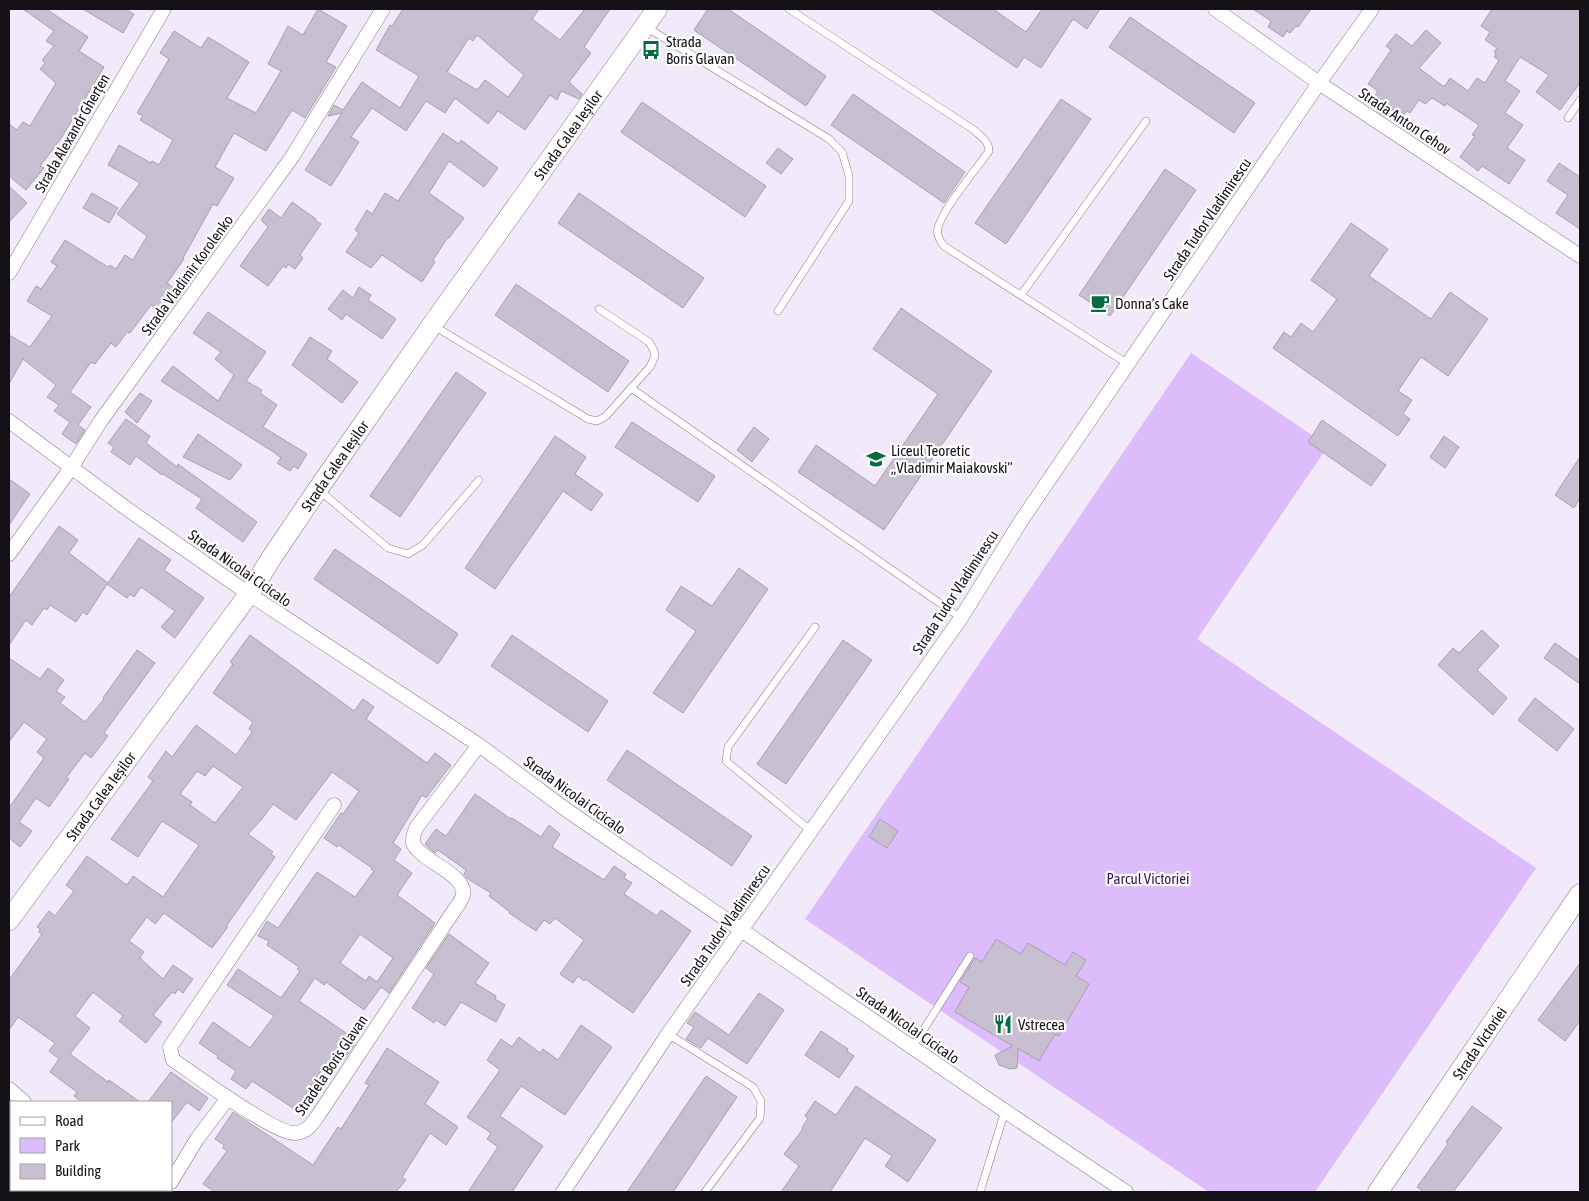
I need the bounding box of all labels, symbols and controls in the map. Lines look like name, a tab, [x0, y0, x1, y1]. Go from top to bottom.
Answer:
place label: Strada Boris Glavan	[666, 33, 735, 67]
bus stop icon: Strada Boris Glavan	[640, 39, 662, 61]
street label: Strada Alexandr Gherțen	[31, 71, 113, 195]
street label: Strada Anton Cehov	[1356, 84, 1454, 158]
street label: Strada Calea Ieșilor	[530, 86, 606, 183]
street label: Strada Tudor Vladimirescu	[1160, 155, 1254, 283]
street label: Strada Vladimir Korolenko	[138, 212, 236, 338]
cafe icon: Donna’s Cake	[1089, 292, 1111, 314]
place label: Donna’s Cake	[1115, 295, 1189, 312]
street label: Strada Calea Ieșilor	[297, 417, 372, 514]
place label: Liceul Teoretic „Vladimir Maiakovski”	[891, 442, 1013, 476]
school or university icon: Liceul Teoretic „Vladimir Maiakovski”	[865, 448, 887, 470]
street label: Strada Nicolai Cicicalo	[185, 526, 295, 610]
street label: Strada Tudor Vladimirescu	[909, 527, 1001, 657]
street label: Strada Calea Ieșilor	[62, 748, 139, 844]
street label: Strada Nicolai Cicicalo	[521, 752, 629, 838]
street label: Strada Tudor Vladimirescu	[677, 861, 773, 989]
park label: Parcul Victoriei	[1107, 870, 1189, 887]
street label: Strada Nicolai Cicicalo	[853, 983, 963, 1067]
street label: Strada Victoriei	[1448, 1004, 1510, 1082]
street label: Stradela Boris Glavan	[291, 1012, 371, 1118]
restaurant icon: Vstrecea	[992, 1013, 1014, 1035]
place label: Vstrecea	[1018, 1016, 1065, 1033]
legend	[10, 1101, 172, 1191]
text: Road	[55, 1112, 84, 1129]
text: Park	[55, 1137, 80, 1154]
text: Building	[55, 1162, 101, 1179]

